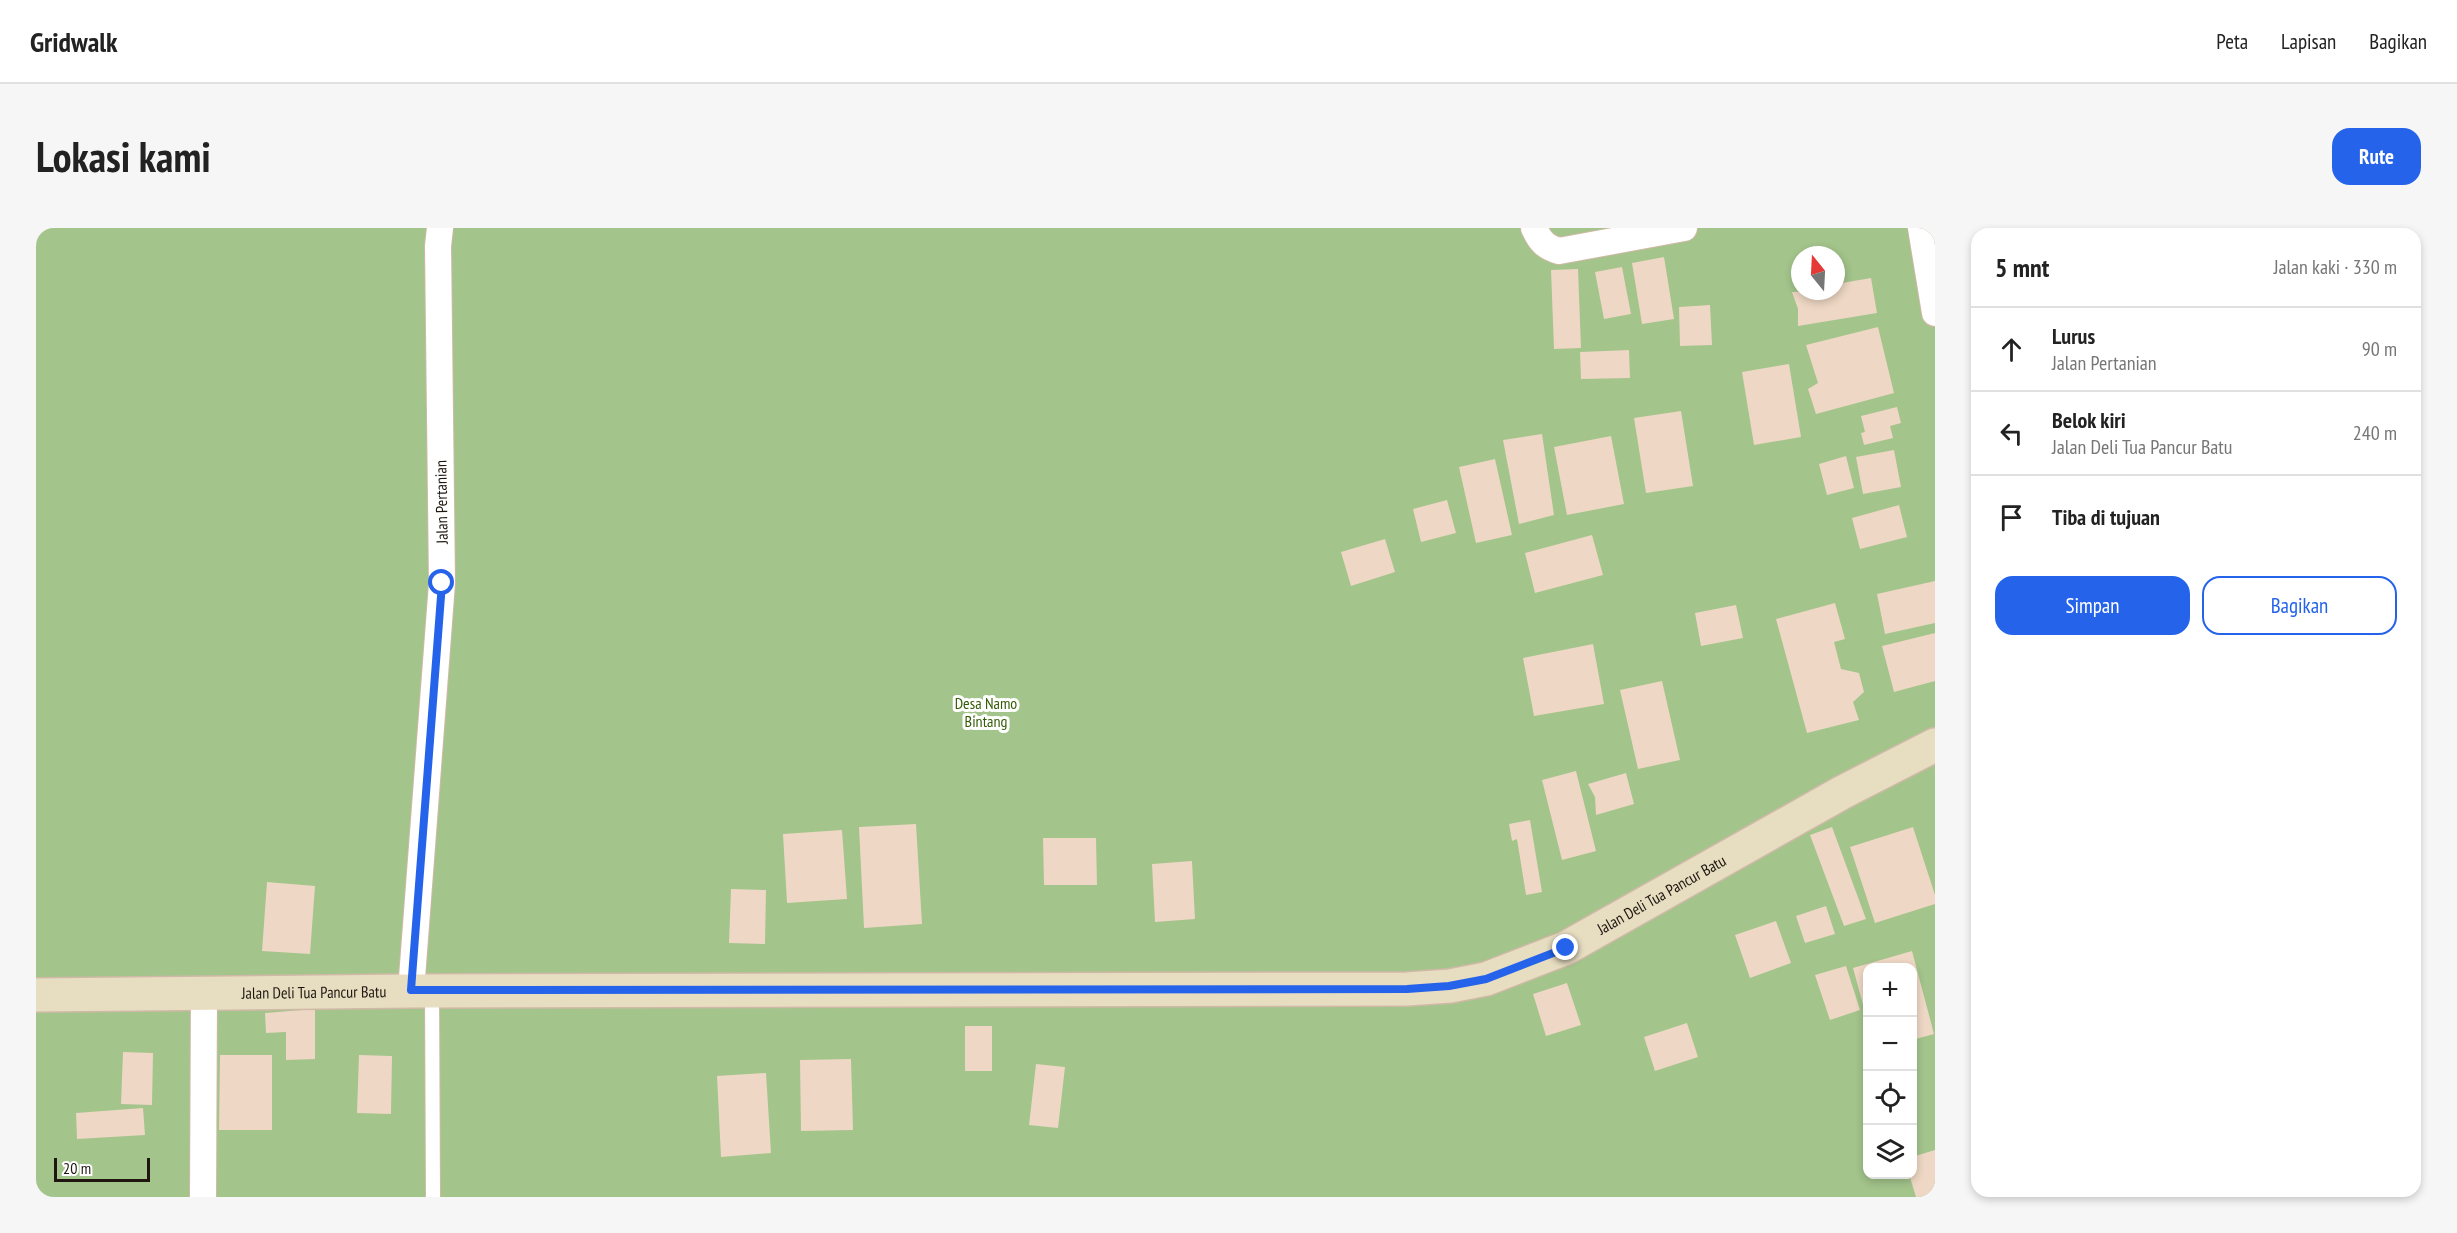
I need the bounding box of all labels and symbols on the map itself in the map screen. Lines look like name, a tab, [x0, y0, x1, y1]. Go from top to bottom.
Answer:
north arrow	[1791, 246, 1845, 300]
street label: Jalan Pertanian	[430, 460, 452, 545]
route start	[428, 569, 454, 595]
park label: Desa Namo Bintang	[955, 693, 1017, 731]
street label: Jalan Deli Tua Pancur Batu	[1593, 850, 1729, 939]
route end	[1552, 934, 1578, 960]
street label: Jalan Deli Tua Pancur Batu	[241, 981, 386, 1003]
scale bar	[54, 1155, 150, 1182]

